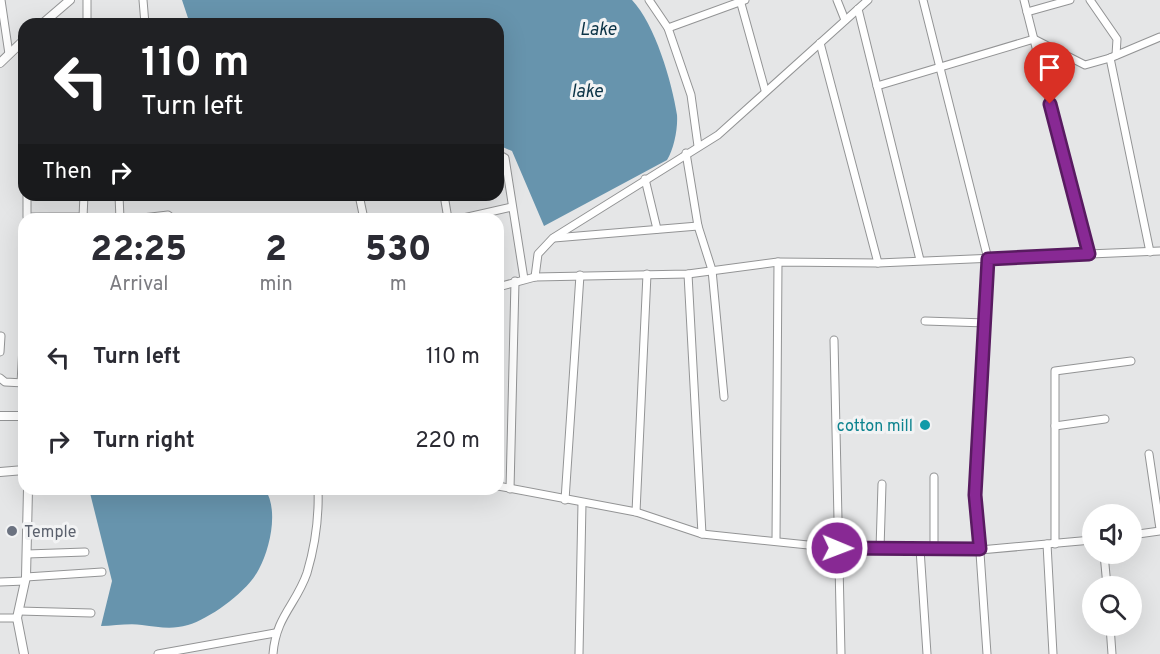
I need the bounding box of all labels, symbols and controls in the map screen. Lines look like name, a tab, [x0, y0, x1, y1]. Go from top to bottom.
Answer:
water label: Lake	[580, 19, 617, 42]
text: 110 m	[141, 38, 250, 91]
icon: left	[42, 42, 120, 120]
pin	[1024, 42, 1075, 104]
icon: arrive	[1033, 51, 1066, 84]
water label: lake	[571, 81, 604, 104]
text: Turn left	[141, 90, 243, 124]
icon: right	[104, 156, 137, 189]
text: Then	[42, 159, 92, 186]
text: 22:25	[90, 228, 187, 274]
text: 2	[265, 228, 287, 274]
text: 530	[365, 228, 432, 274]
text: Arrival	[109, 272, 169, 298]
text: min	[259, 272, 293, 298]
text: m	[390, 272, 407, 298]
icon: left	[42, 341, 75, 374]
text: Turn left	[93, 344, 181, 371]
text: 110 m	[426, 344, 480, 371]
place label: cotton mill	[837, 417, 913, 437]
marker: cotton mill	[918, 418, 932, 432]
icon: right	[42, 425, 75, 458]
text: Turn right	[93, 428, 195, 455]
text: 220 m	[415, 428, 480, 455]
map controls	[1082, 504, 1142, 636]
button: sound	[1082, 504, 1142, 564]
position arrow	[805, 516, 869, 580]
place label: Temple	[24, 523, 76, 543]
marker: Temple	[5, 524, 19, 538]
button: search	[1082, 576, 1142, 636]

